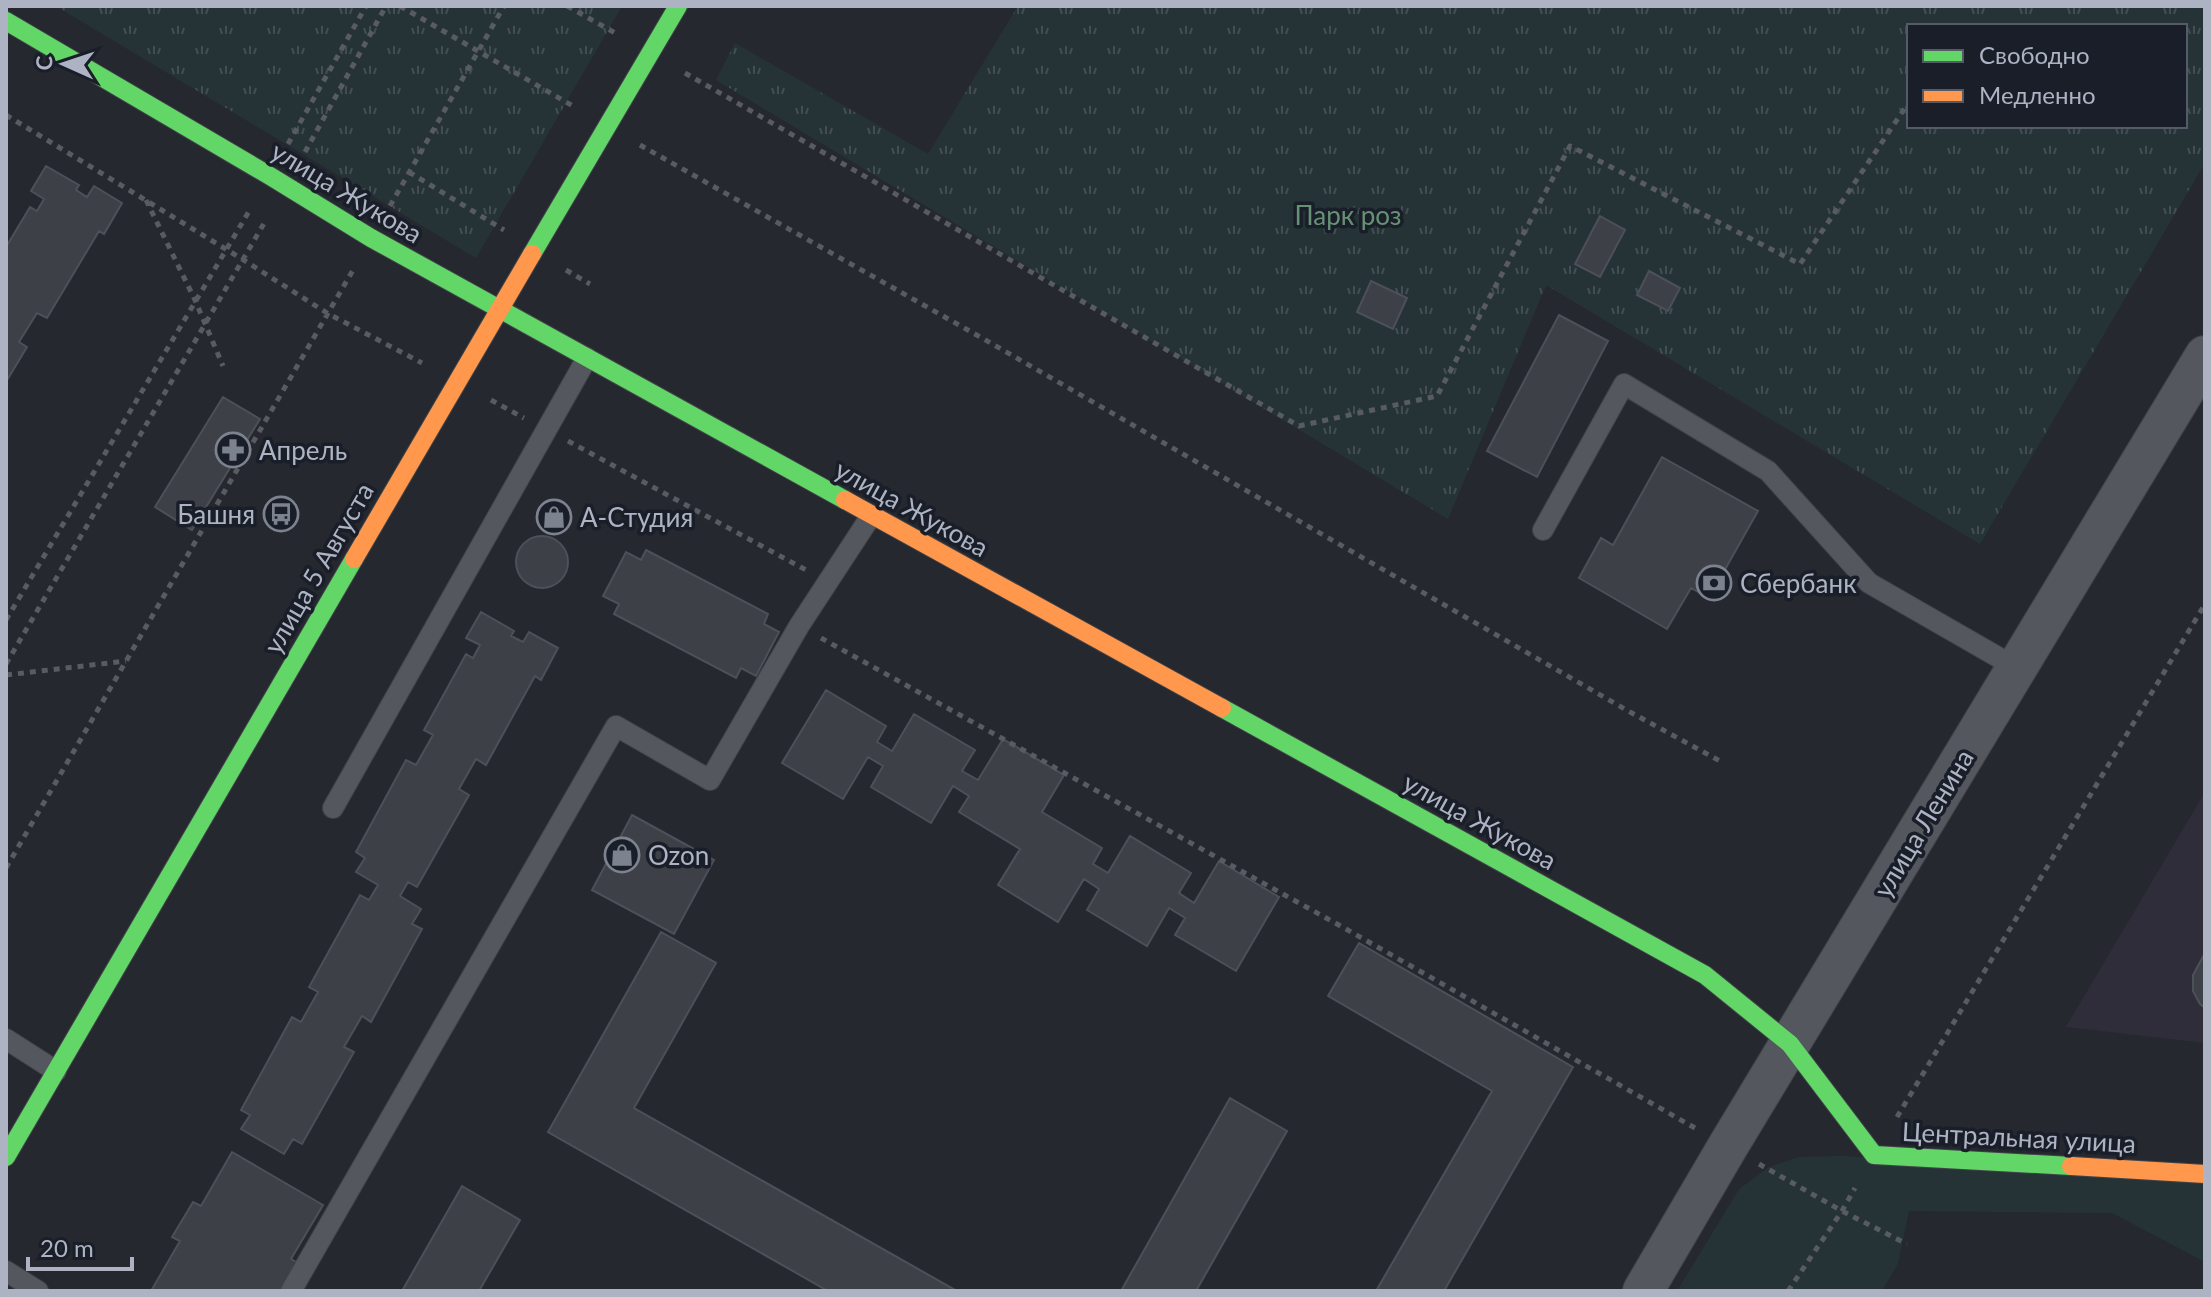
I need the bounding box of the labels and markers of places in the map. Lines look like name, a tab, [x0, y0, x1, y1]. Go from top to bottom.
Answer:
pharmacy icon: Апрель	[214, 431, 252, 469]
place label: Апрель	[259, 434, 347, 466]
bus stop icon: Башня	[262, 495, 300, 533]
place label: Башня	[177, 498, 255, 530]
shop icon: А-Студия	[535, 498, 573, 536]
place label: А-Студия	[580, 501, 693, 533]
bank icon: Сбербанк	[1695, 564, 1733, 602]
place label: Сбербанк	[1740, 567, 1857, 599]
shop icon: Ozon	[603, 836, 641, 874]
place label: Ozon	[648, 839, 709, 871]

